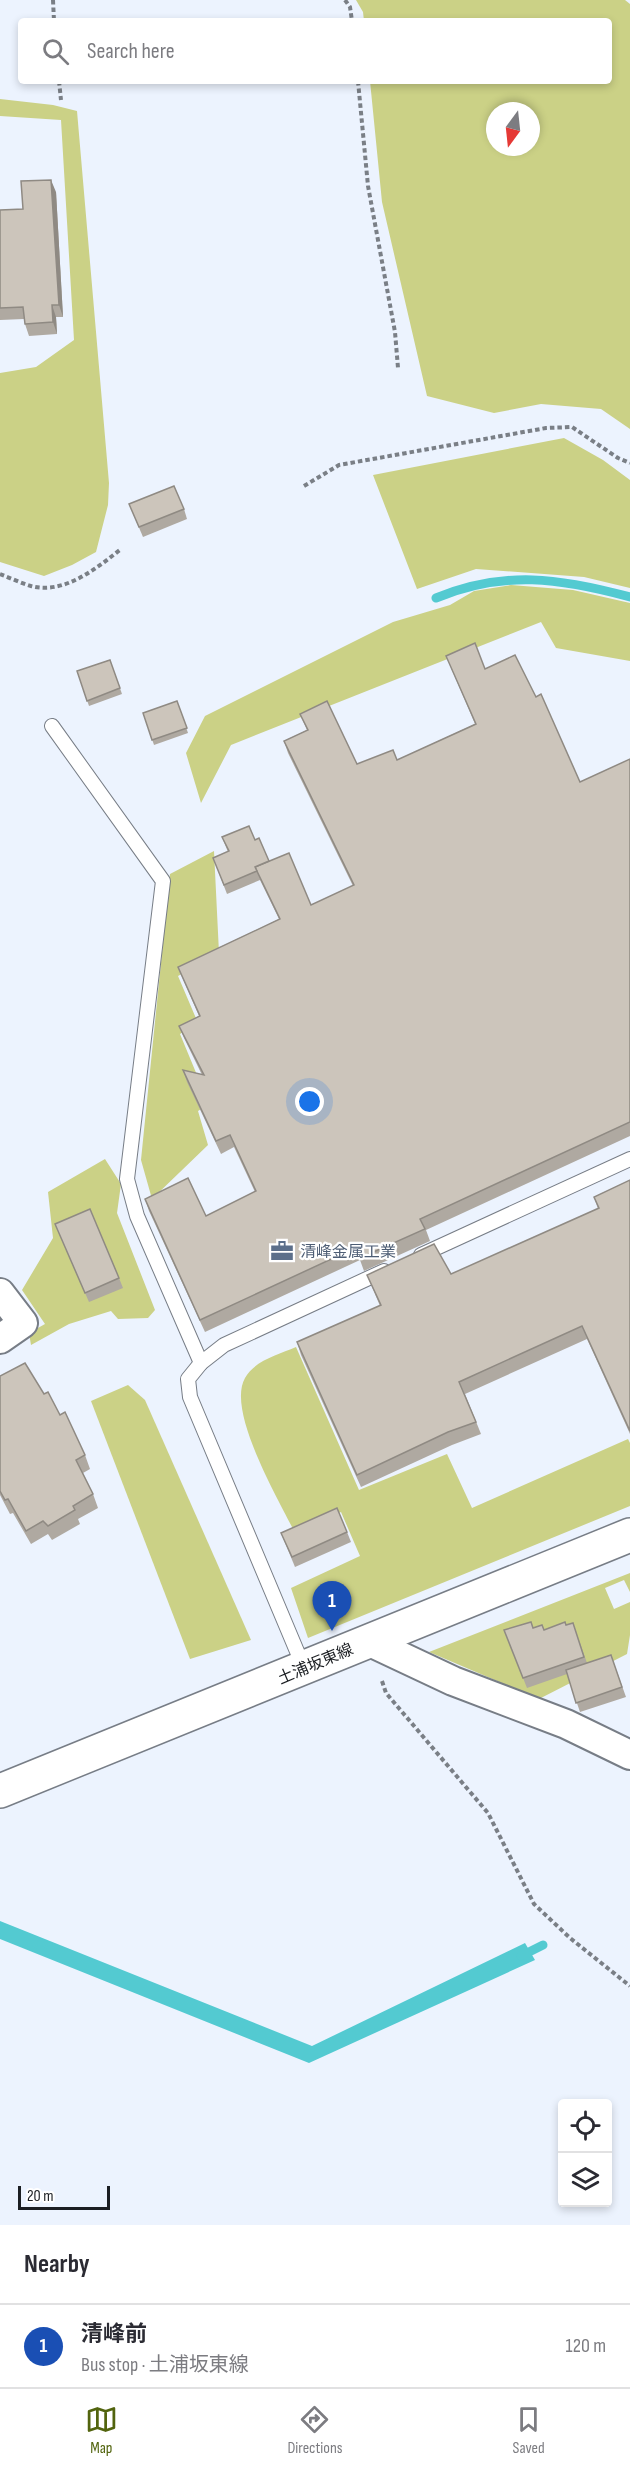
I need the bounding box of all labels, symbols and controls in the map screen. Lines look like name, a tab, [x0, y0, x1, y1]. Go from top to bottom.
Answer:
search box	[18, 18, 612, 84]
icon: search	[39, 35, 72, 68]
text: Search here	[87, 38, 174, 65]
north arrow	[486, 102, 540, 156]
your location	[295, 1087, 324, 1116]
office icon: 清峰金属工業	[269, 1238, 295, 1264]
place label: 清峰金属工業	[300, 1243, 396, 1262]
pin: 1	[312, 1582, 352, 1631]
street label: 土浦坂東線	[275, 1640, 356, 1689]
map controls	[558, 2099, 612, 2207]
button: locate	[558, 2099, 612, 2153]
button: layers	[558, 2153, 612, 2207]
scale bar	[18, 2183, 110, 2210]
text: 20 m	[27, 2187, 54, 2206]
text: Nearby	[24, 2249, 90, 2280]
text: 清峰前	[81, 2321, 147, 2348]
text: 1	[40, 2334, 47, 2358]
text: 120 m	[566, 2334, 606, 2358]
text: Bus stop · 土浦坂東線	[81, 2353, 249, 2377]
tab: Map	[85, 2403, 118, 2458]
tab: Directions	[287, 2403, 343, 2458]
tab: Saved	[512, 2403, 545, 2458]

